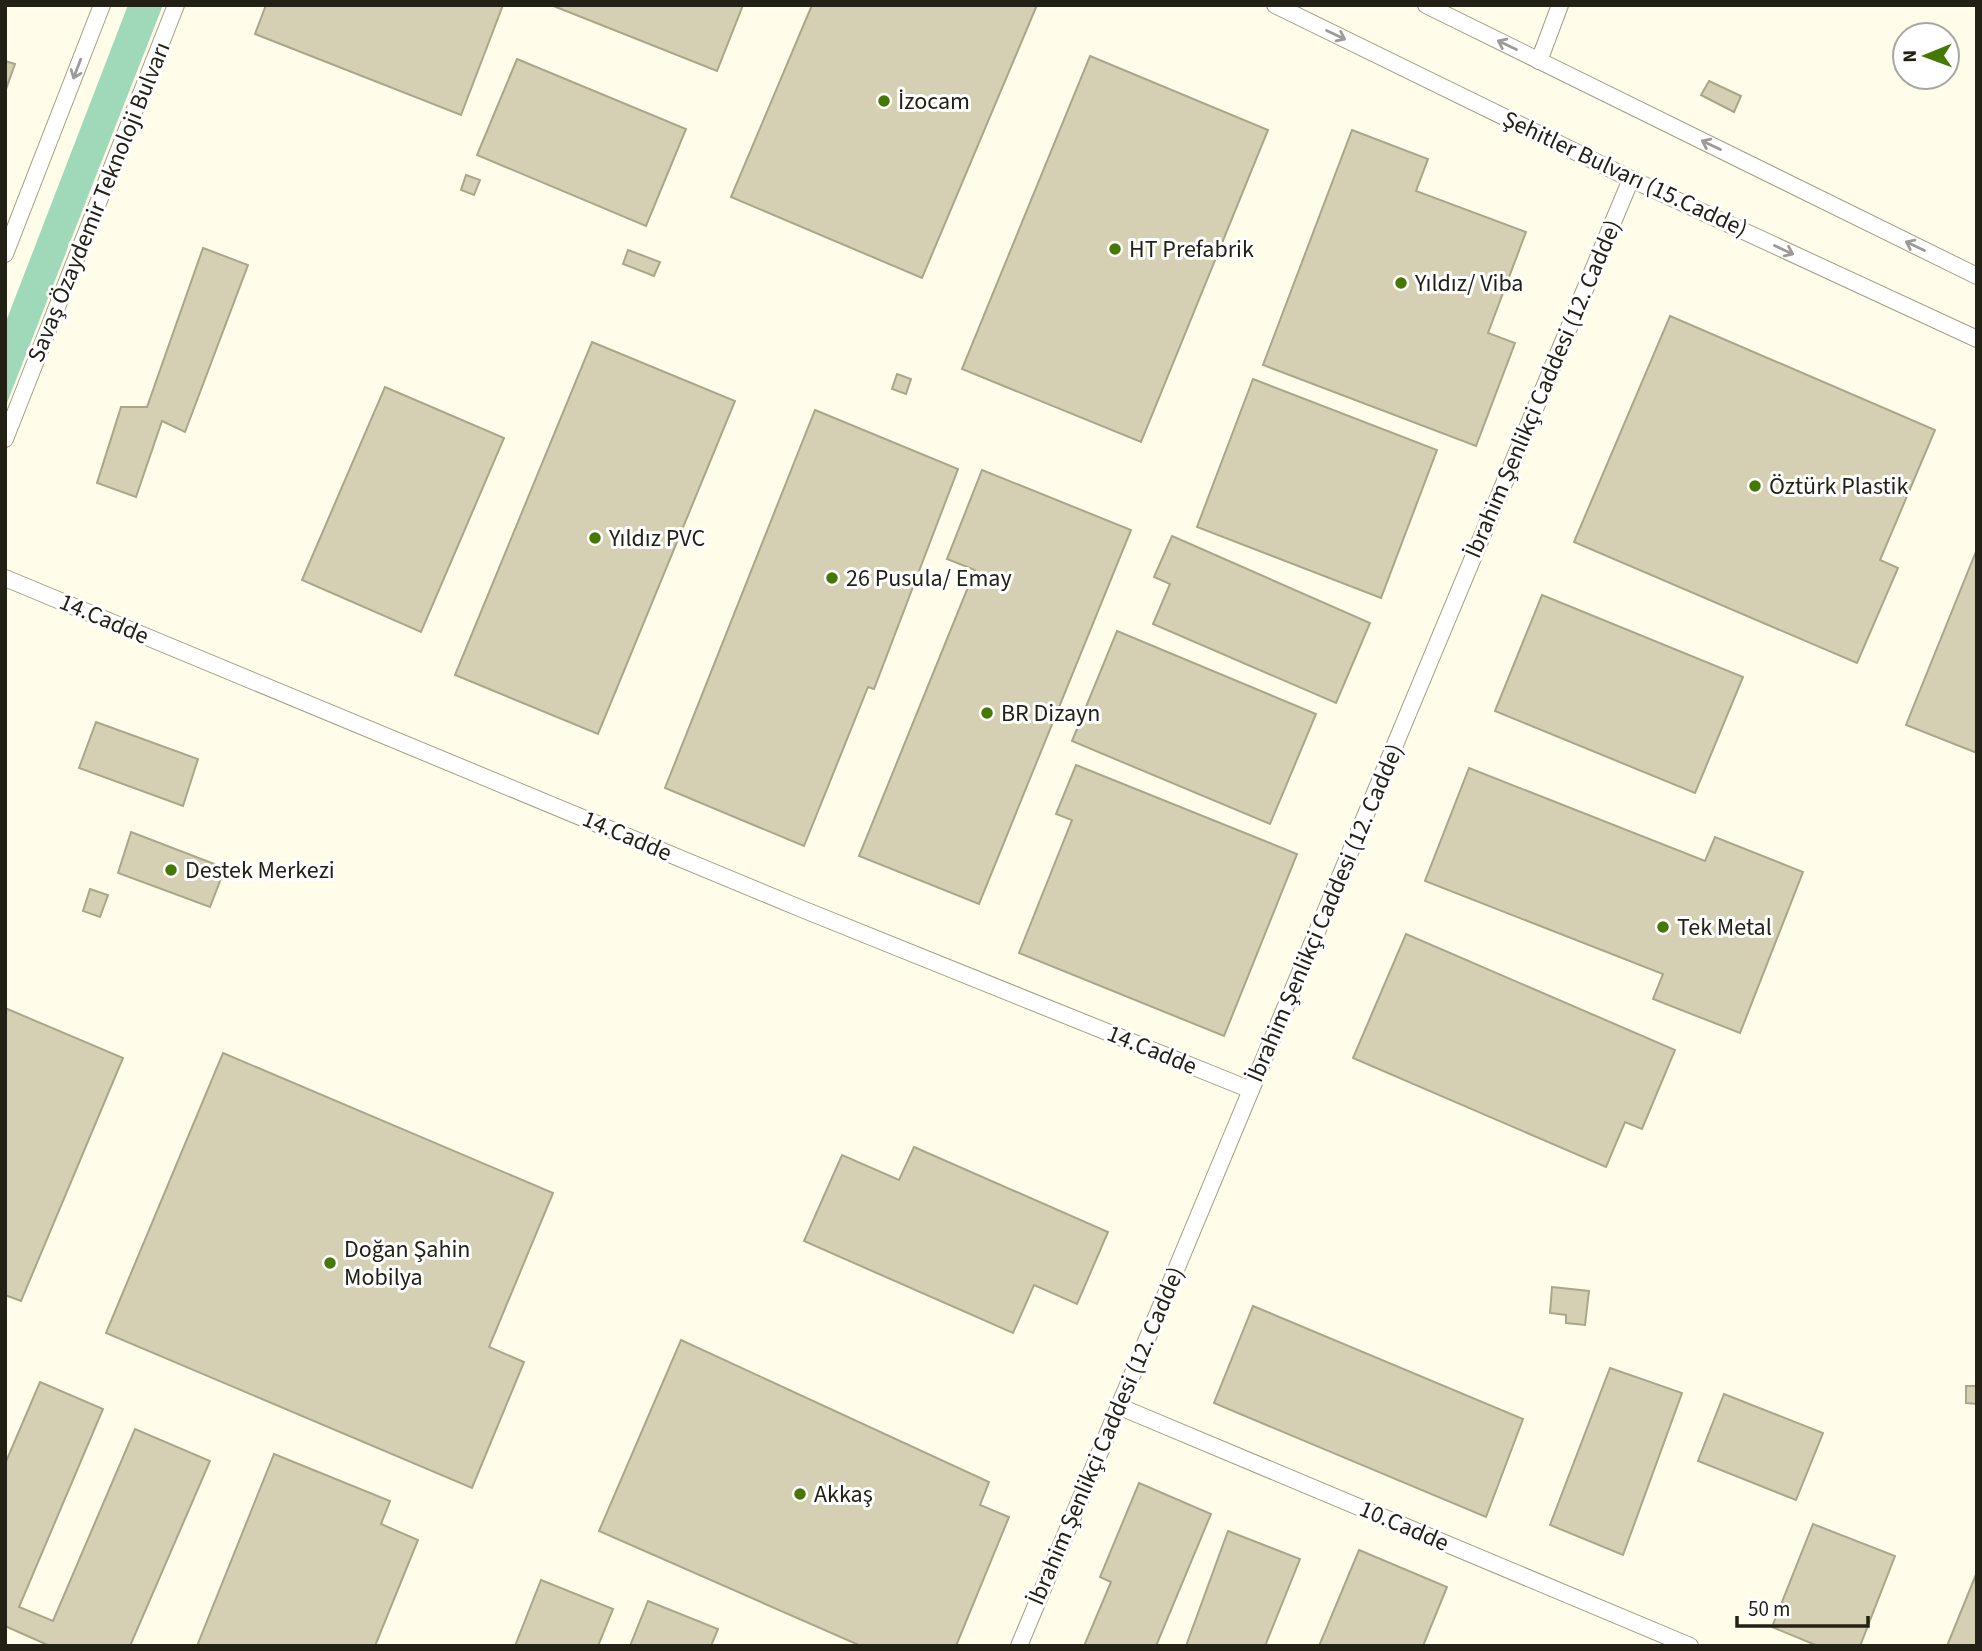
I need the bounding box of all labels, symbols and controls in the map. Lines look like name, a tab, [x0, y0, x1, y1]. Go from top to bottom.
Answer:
north arrow	[1891, 21, 1961, 91]
one-way arrow	[1325, 29, 1346, 43]
street label: Savaş Özaydemir Teknoloji Bulvarı	[19, 37, 179, 367]
one-way arrow	[1497, 38, 1518, 52]
text: N	[1897, 50, 1924, 63]
one-way arrow	[70, 57, 82, 79]
place label: İzocam	[898, 84, 970, 119]
marker: İzocam	[876, 93, 892, 109]
street label: Şehitler Bulvarı (15.Cadde)	[1497, 102, 1753, 246]
one-way arrow	[1701, 138, 1722, 152]
street label: İbrahim Şenlikçi Caddesi (12. Cadde)	[1456, 214, 1630, 564]
place label: HT Prefabrik	[1129, 232, 1254, 267]
one-way arrow	[1905, 238, 1926, 252]
marker: HT Prefabrik	[1107, 241, 1123, 257]
one-way arrow	[1773, 244, 1795, 257]
place label: Yıldız/ Viba	[1414, 266, 1523, 301]
marker: Yıldız/ Viba	[1393, 275, 1409, 291]
place label: Öztürk Plastik	[1769, 469, 1909, 504]
marker: Öztürk Plastik	[1747, 478, 1763, 494]
place label: Yıldız PVC	[608, 521, 705, 556]
marker: Yıldız PVC	[587, 530, 603, 546]
place label: 26 Pusula/ Emay	[846, 561, 1012, 596]
marker: 26 Pusula/ Emay	[824, 570, 840, 586]
street label: 14.Cadde	[54, 584, 154, 654]
place label: BR Dizayn	[1001, 696, 1100, 731]
marker: BR Dizayn	[979, 705, 995, 721]
street label: İbrahim Şenlikçi Caddesi (12. Cadde)	[1238, 738, 1412, 1088]
street label: 14.Cadde	[577, 801, 677, 871]
place label: Destek Merkezi	[185, 853, 335, 888]
marker: Destek Merkezi	[163, 862, 179, 878]
place label: Tek Metal	[1677, 910, 1772, 945]
marker: Tek Metal	[1655, 919, 1671, 935]
street label: 14.Cadde	[1102, 1016, 1202, 1084]
place label: Doğan Şahin Mobilya	[344, 1232, 471, 1295]
marker: Doğan Şahin Mobilya	[322, 1255, 338, 1271]
street label: İbrahim Şenlikçi Caddesi (12. Cadde)	[1019, 1261, 1193, 1611]
place label: Akkaş	[814, 1477, 873, 1512]
marker: Akkaş	[792, 1486, 808, 1502]
street label: 10.Cadde	[1354, 1491, 1454, 1561]
scale bar	[1737, 1584, 1868, 1628]
text: 50 m	[1748, 1594, 1790, 1624]

